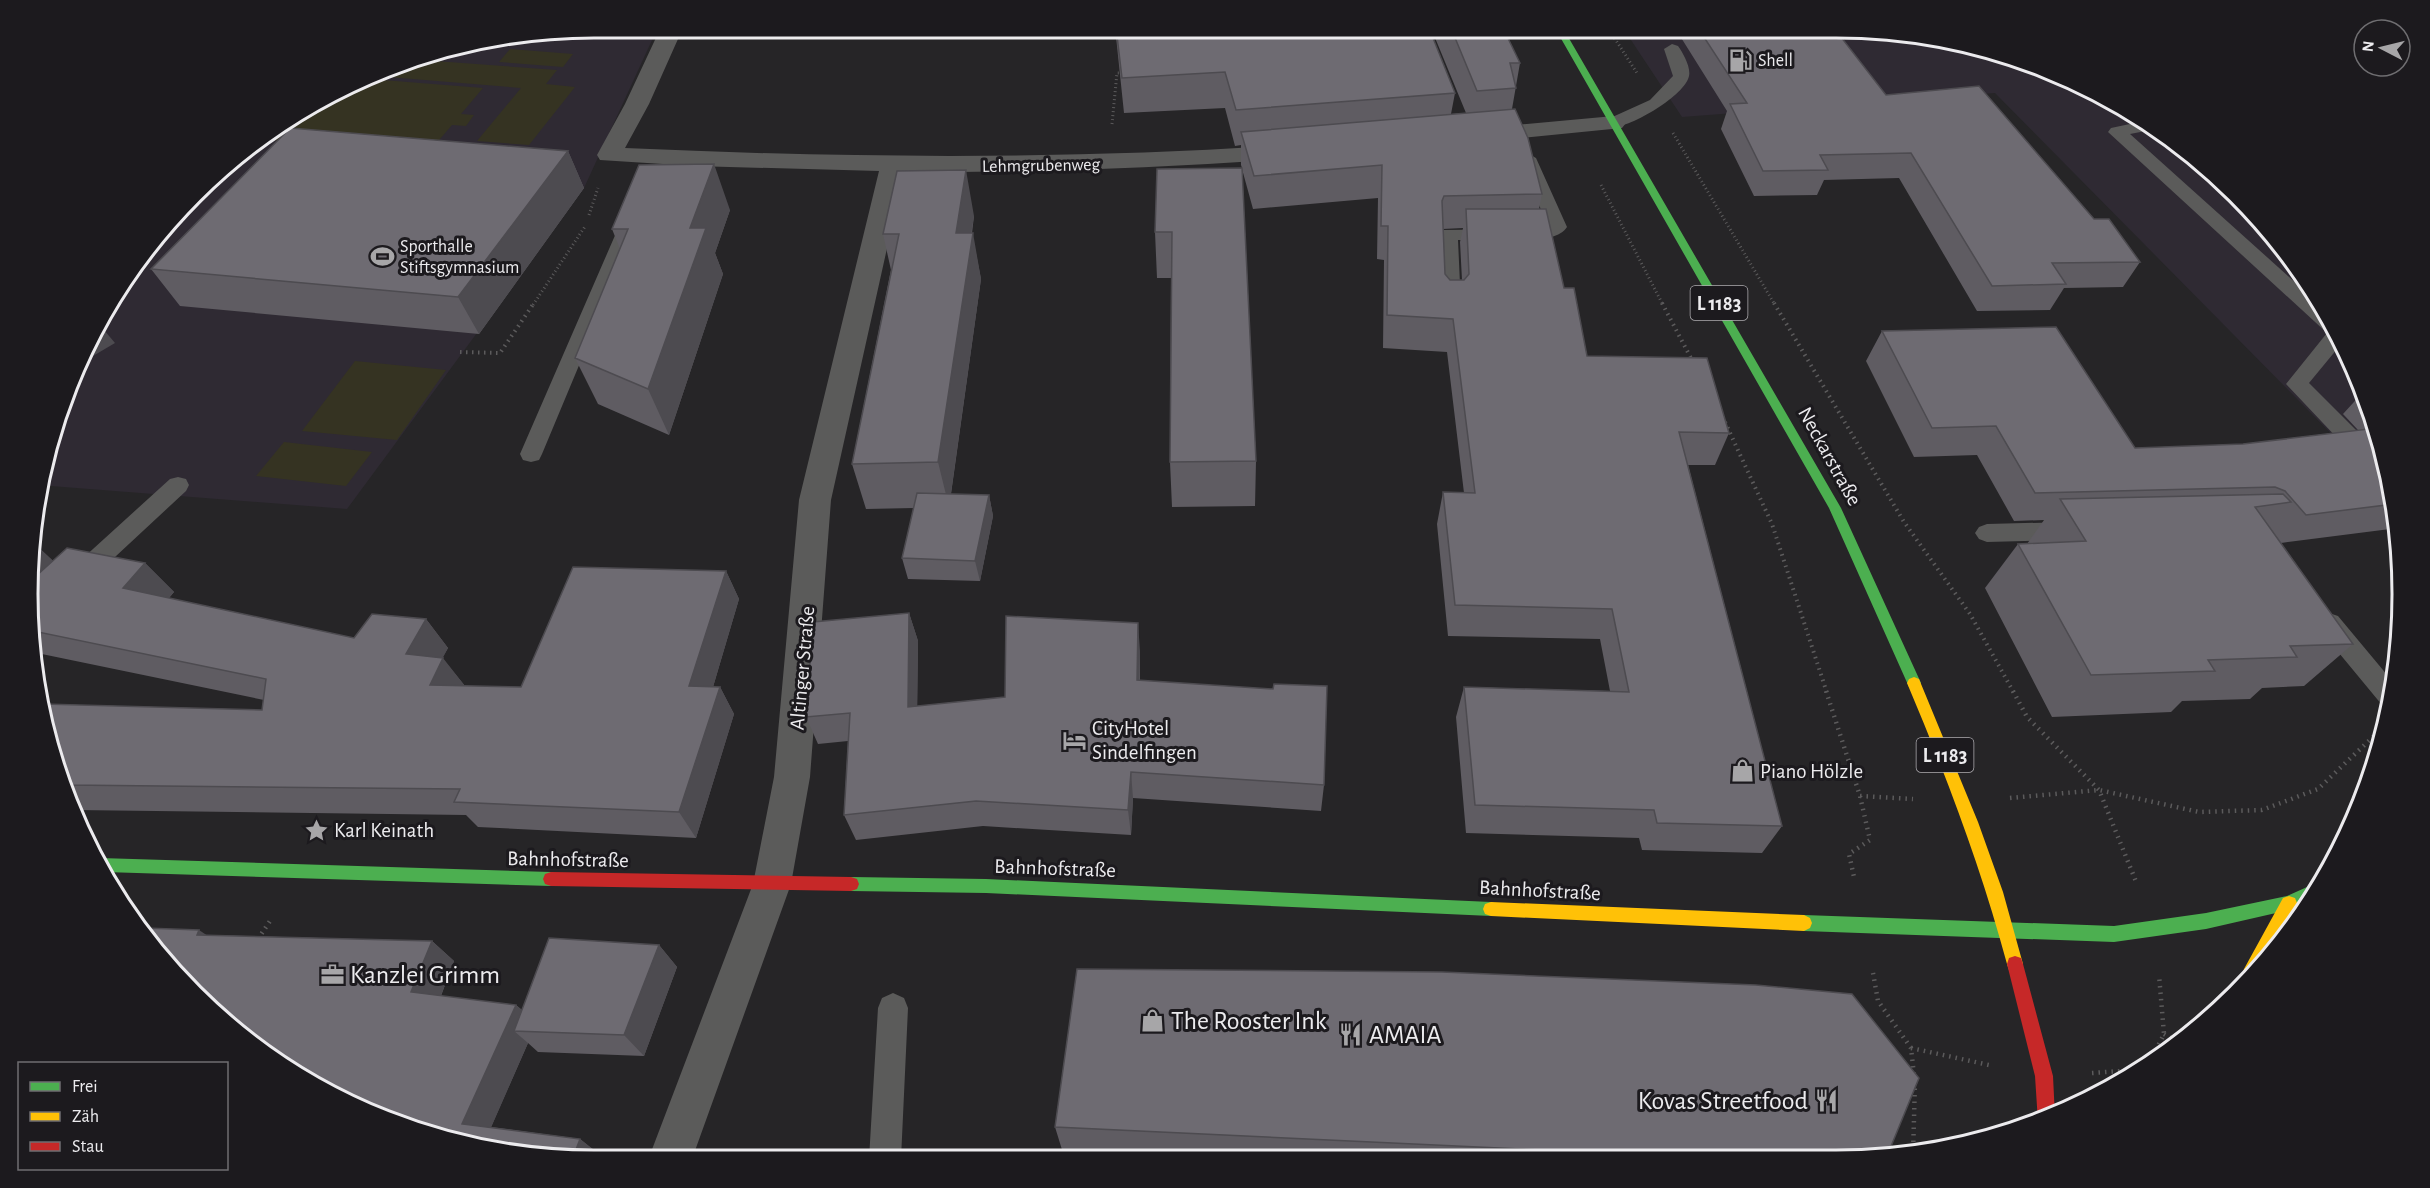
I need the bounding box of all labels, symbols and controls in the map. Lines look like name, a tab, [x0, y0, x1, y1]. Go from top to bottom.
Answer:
north arrow	[2352, 18, 2412, 78]
text: N	[2359, 40, 2377, 53]
fuel station icon: Shell	[1727, 47, 1753, 73]
place label: Shell	[1758, 52, 1793, 70]
street label: Lehmgrubenweg	[982, 156, 1100, 176]
place label: Sporthalle Stiftsgymnasium	[400, 238, 519, 277]
sports icon: Sporthalle Stiftsgymnasium	[369, 243, 395, 269]
road number: L 1183	[1690, 286, 1748, 320]
street label: Neckarstraße	[1794, 403, 1865, 509]
street label: Altinger Straße	[787, 605, 818, 731]
place label: CityHotel Sindelfingen	[1092, 718, 1197, 763]
hotel icon: CityHotel Sindelfingen	[1061, 727, 1087, 753]
road number: L 1183	[1916, 738, 1974, 772]
shop icon: Piano Hölzle	[1729, 758, 1755, 784]
place label: Piano Hölzle	[1760, 761, 1863, 782]
place icon: Karl Keinath	[303, 817, 329, 843]
place label: Karl Keinath	[334, 820, 434, 841]
street label: Bahnhofstraße	[507, 848, 629, 871]
street label: Bahnhofstraße	[994, 856, 1116, 881]
street label: Bahnhofstraße	[1479, 877, 1601, 904]
office icon: Kanzlei Grimm	[319, 961, 345, 987]
place label: Kanzlei Grimm	[350, 962, 500, 988]
shop icon: The Rooster Ink	[1140, 1007, 1166, 1033]
place label: The Rooster Ink	[1171, 1008, 1327, 1034]
restaurant icon: AMAIA	[1338, 1021, 1364, 1047]
place label: AMAIA	[1369, 1022, 1442, 1048]
legend	[18, 1062, 228, 1170]
text: Frei	[72, 1078, 98, 1096]
restaurant icon: Kovas Streetfood	[1813, 1087, 1839, 1113]
place label: Kovas Streetfood	[1638, 1088, 1808, 1114]
text: Zäh	[72, 1108, 99, 1126]
text: Stau	[72, 1138, 104, 1156]

